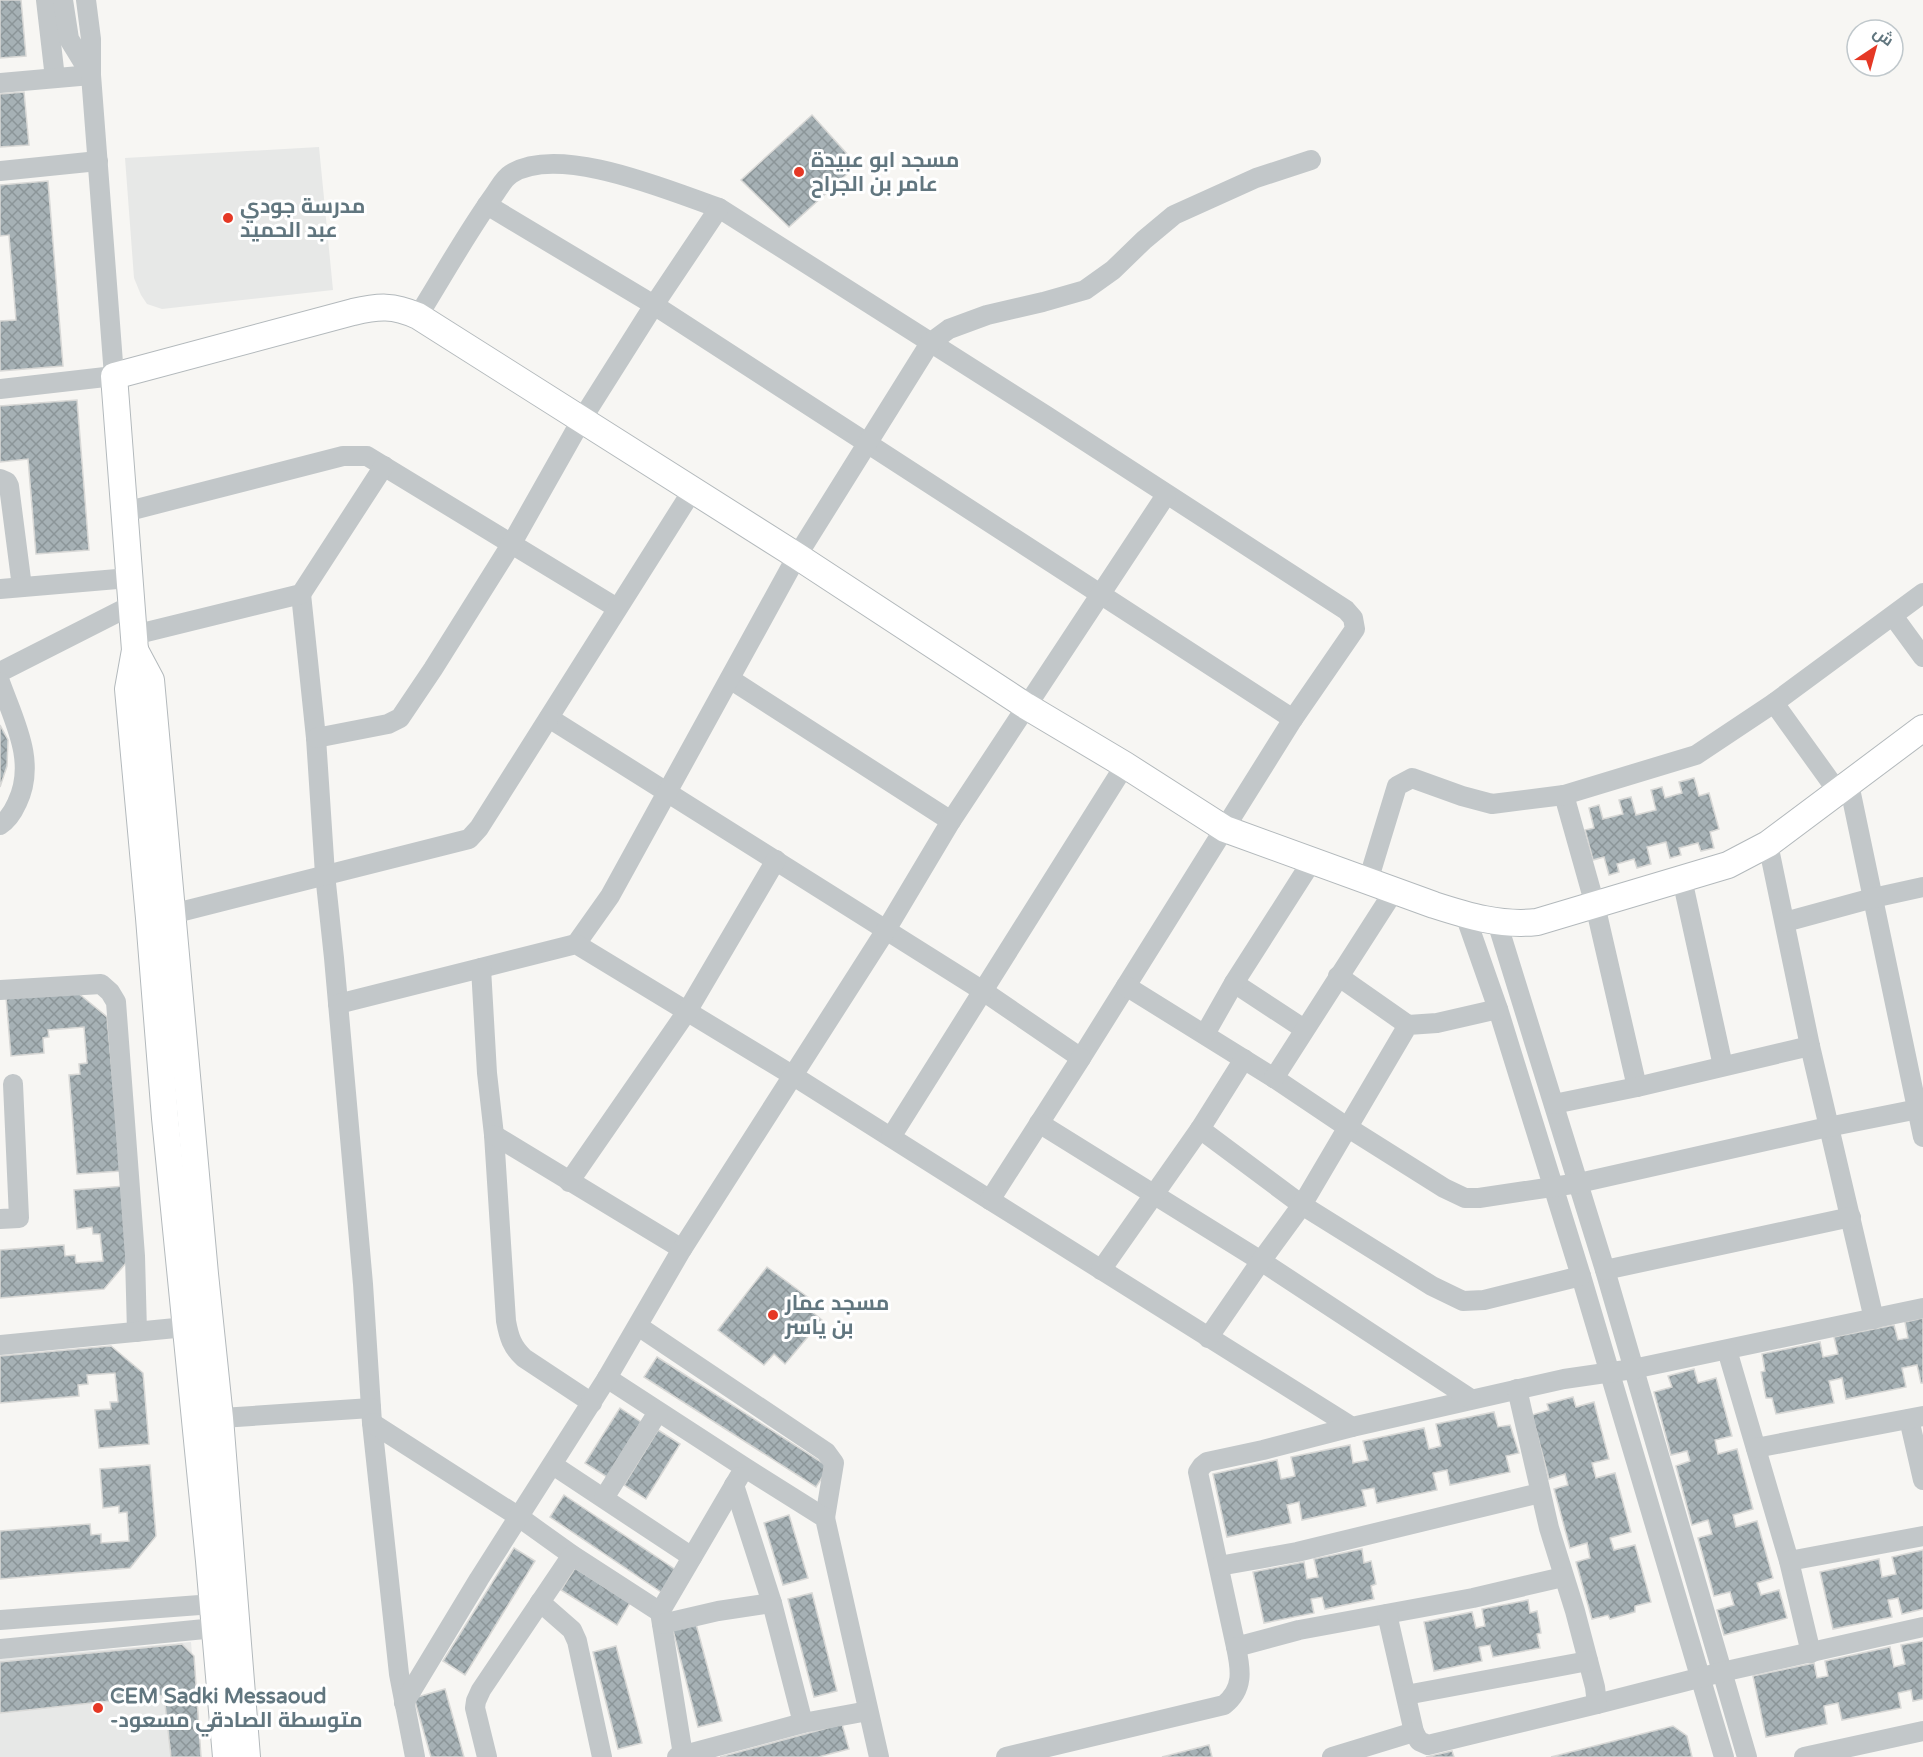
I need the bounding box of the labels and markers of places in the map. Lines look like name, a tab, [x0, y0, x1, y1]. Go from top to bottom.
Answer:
place label: مسجد ابو عبيدة عامر بن الجراح	[811, 148, 959, 198]
marker: مسجد ابو عبيدة عامر بن الجراح	[792, 165, 806, 179]
place label: مدرسة جودي عبد الحميد	[240, 194, 365, 243]
marker: مدرسة جودي عبد الحميد	[221, 211, 235, 225]
place label: مسجد عمار بن ياسر	[784, 1291, 890, 1340]
marker: مسجد عمار بن ياسر	[766, 1308, 780, 1322]
place label: CEM Sadki Messaoud -متوسطة الصادقي مسعود	[110, 1684, 363, 1737]
marker: CEM Sadki Messaoud -متوسطة الصادقي مسعود	[91, 1701, 105, 1715]

